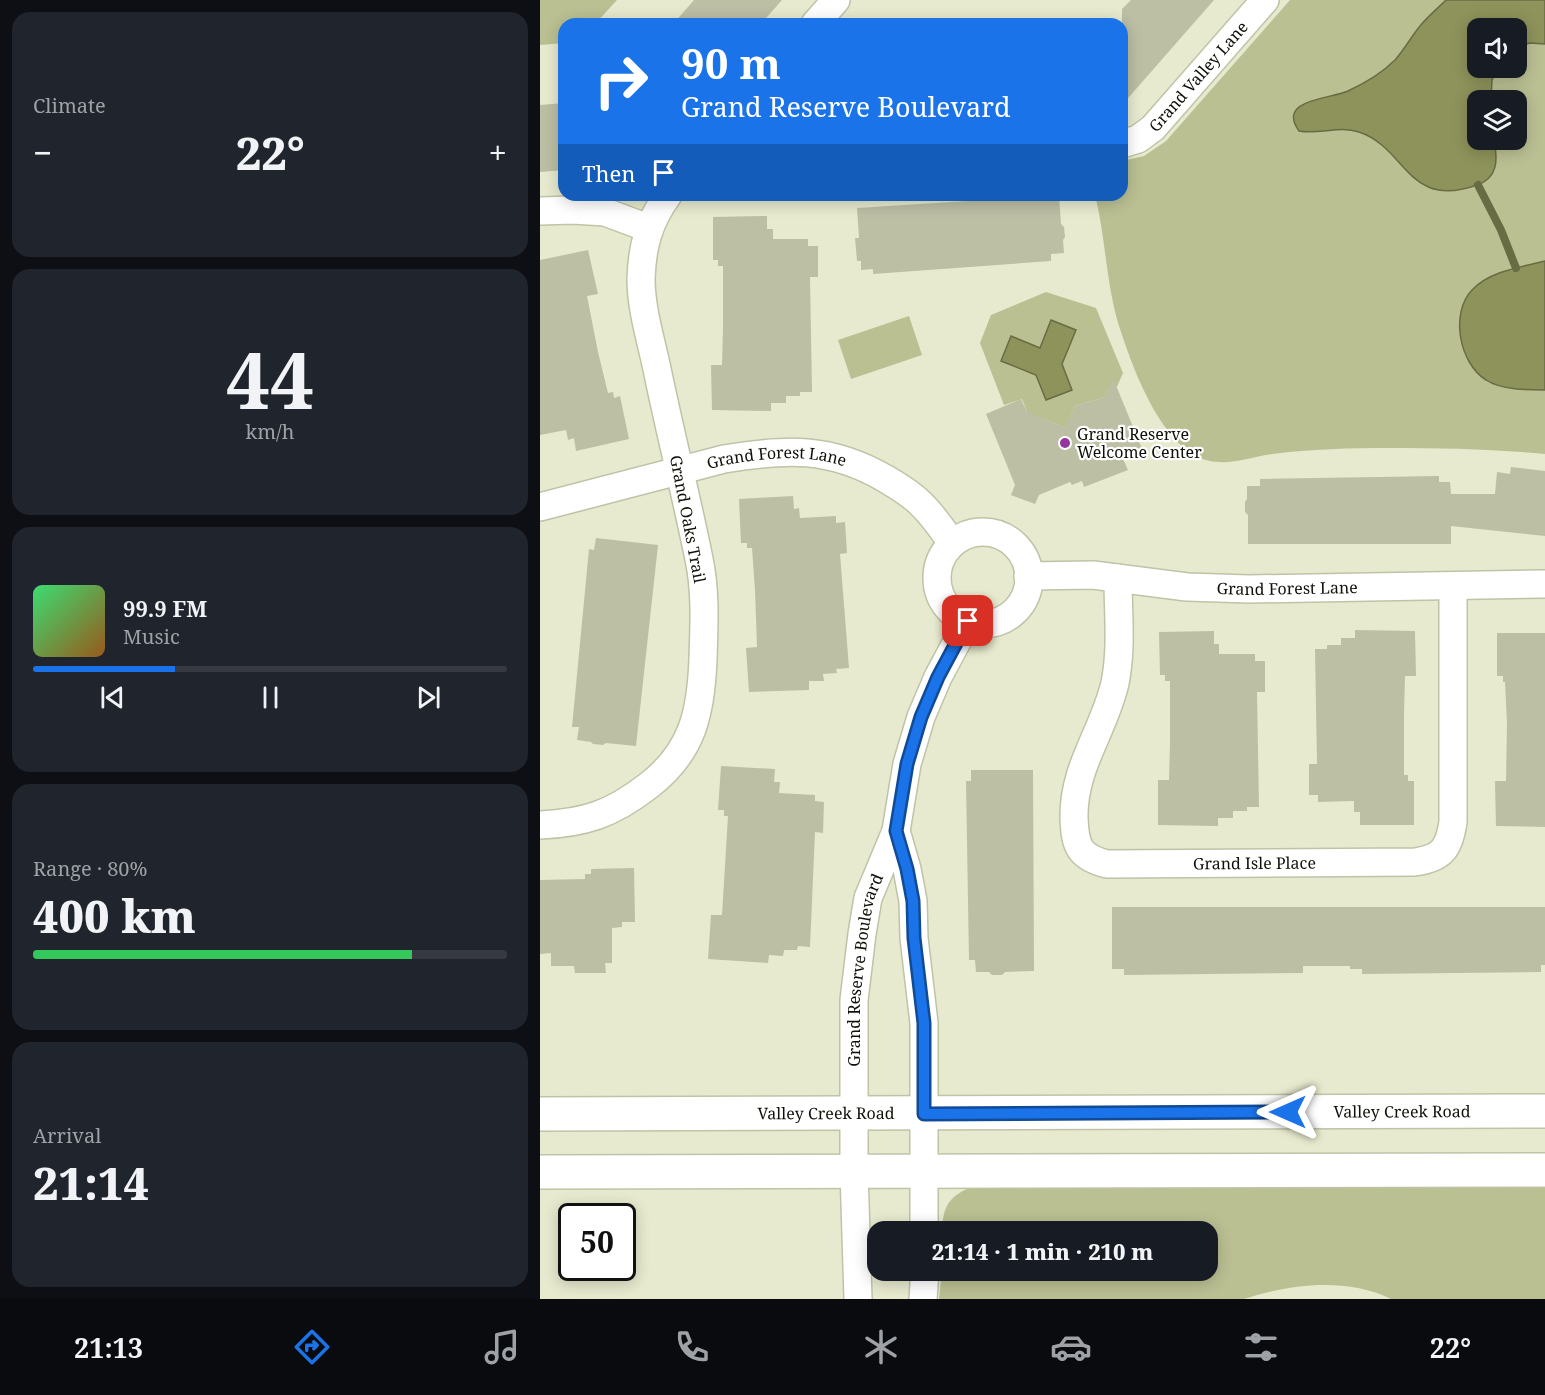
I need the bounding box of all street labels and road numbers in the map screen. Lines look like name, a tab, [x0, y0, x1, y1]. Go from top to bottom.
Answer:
street label: Grand Valley Lane	[1144, 16, 1253, 136]
street label: Grand Forest Lane	[704, 441, 849, 474]
street label: Grand Oaks Trail	[665, 453, 711, 585]
street label: Grand Forest Lane	[1216, 576, 1358, 600]
street label: Grand Isle Place	[1193, 852, 1316, 874]
street label: Grand Reserve Boulevard	[843, 870, 888, 1067]
street label: Valley Creek Road	[1333, 1100, 1471, 1123]
street label: Valley Creek Road	[757, 1102, 895, 1124]

